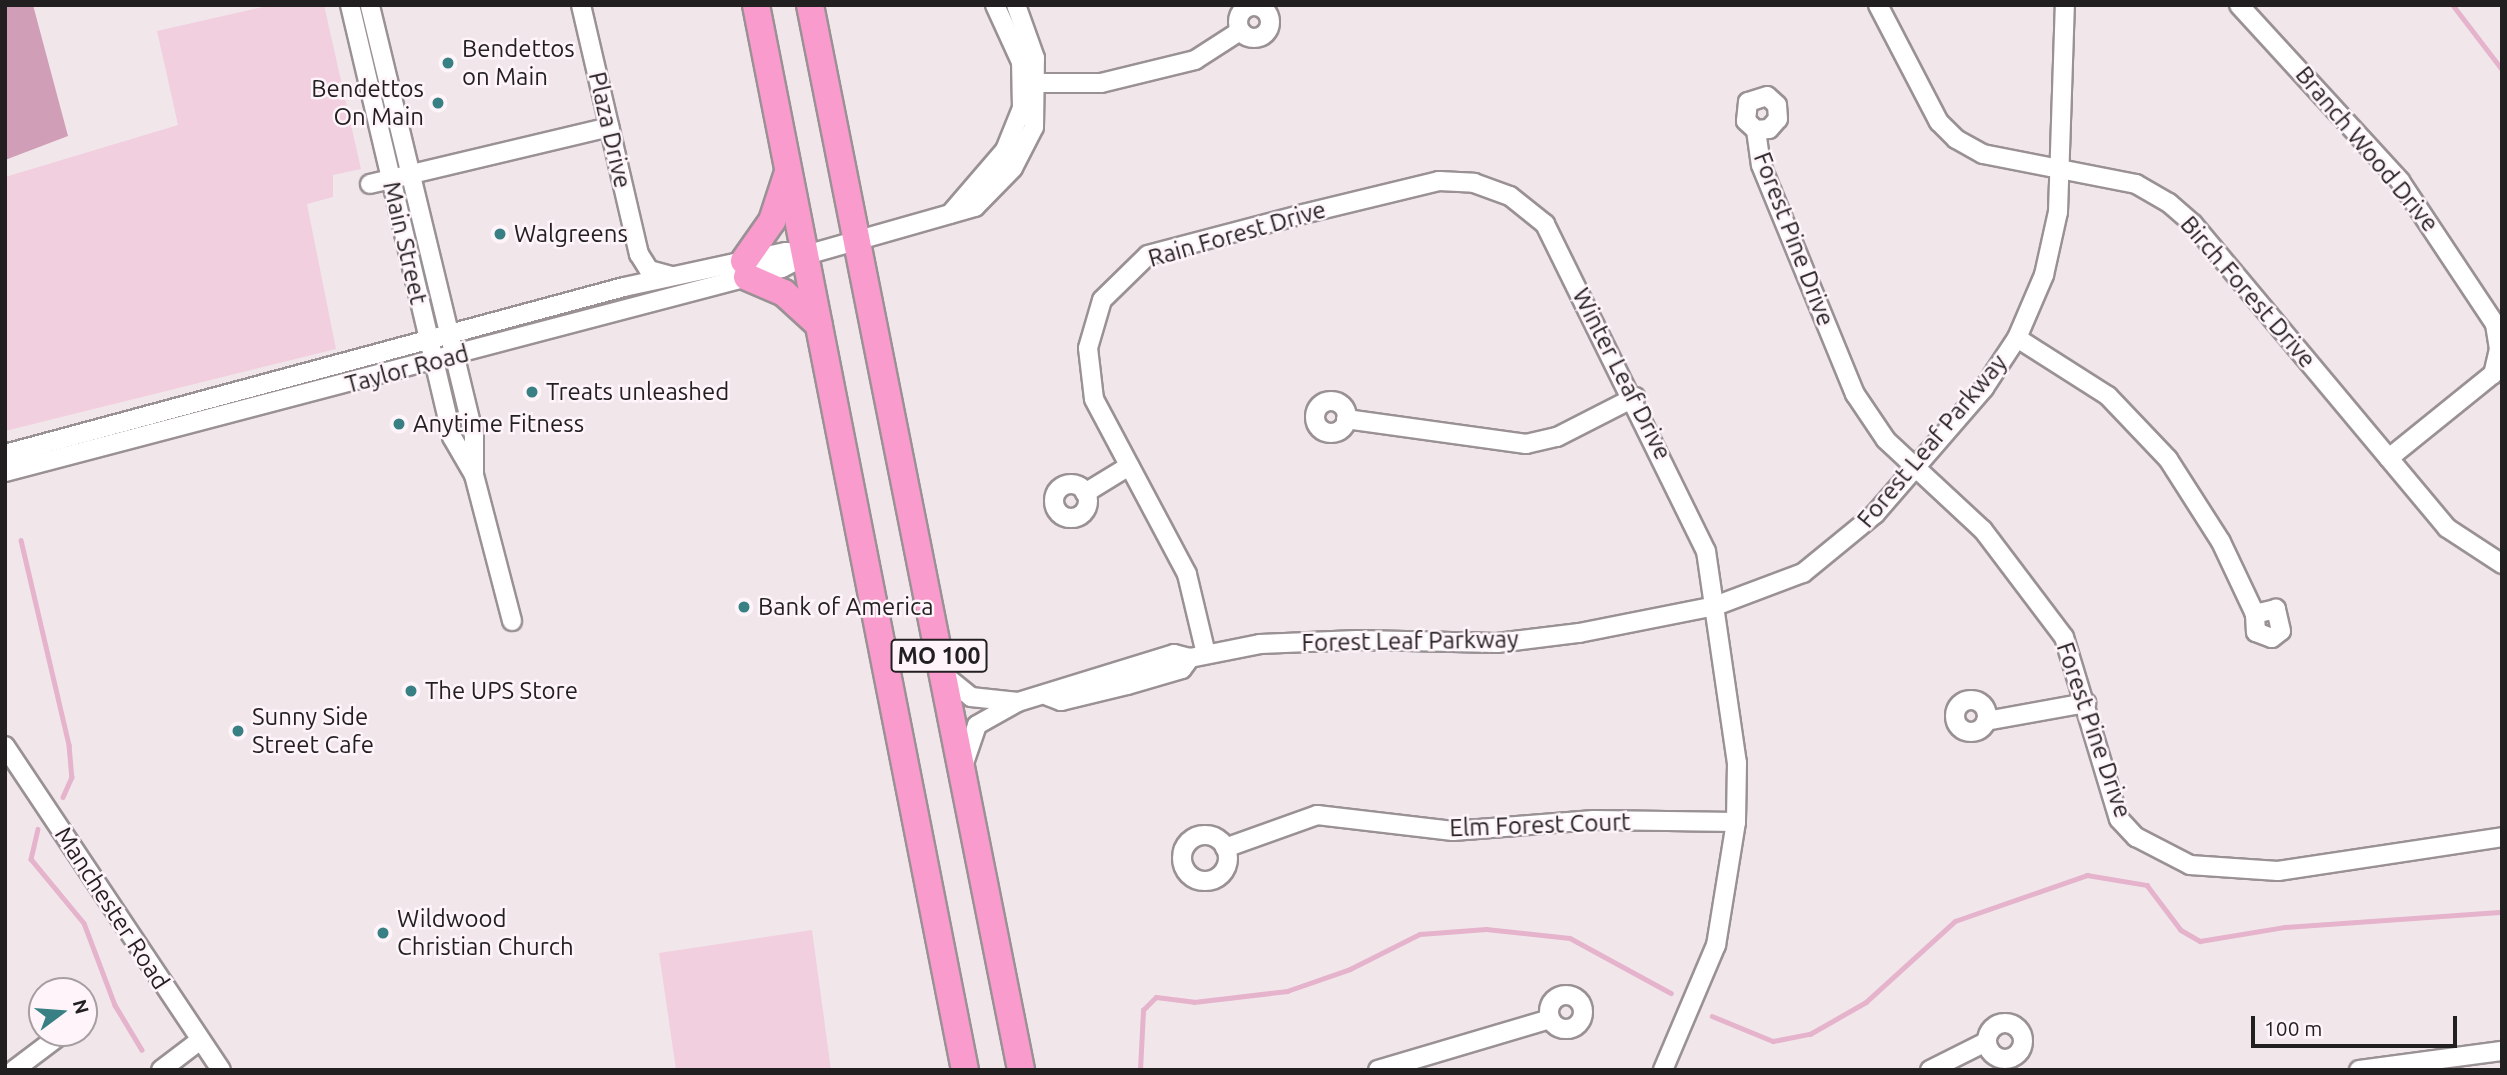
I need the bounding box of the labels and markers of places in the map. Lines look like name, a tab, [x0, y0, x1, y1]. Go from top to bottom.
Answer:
place label: Bendettos on Main	[462, 35, 575, 91]
marker: Bendettos on Main	[440, 55, 456, 71]
place label: Bendettos On Main	[311, 75, 424, 131]
marker: Bendettos On Main	[430, 95, 446, 111]
place label: Walgreens	[514, 220, 628, 248]
marker: Walgreens	[492, 226, 508, 242]
place label: Treats unleashed	[546, 378, 729, 406]
marker: Treats unleashed	[524, 384, 540, 400]
place label: Anytime Fitness	[413, 410, 584, 438]
marker: Anytime Fitness	[391, 416, 407, 432]
place label: Bank of America	[758, 593, 933, 621]
marker: Bank of America	[736, 599, 752, 615]
place label: The UPS Store	[425, 677, 578, 705]
marker: The UPS Store	[403, 683, 419, 699]
place label: Sunny Side Street Cafe	[252, 703, 374, 759]
marker: Sunny Side Street Cafe	[230, 723, 246, 739]
place label: Wildwood Christian Church	[397, 905, 574, 961]
marker: Wildwood Christian Church	[375, 925, 391, 941]

